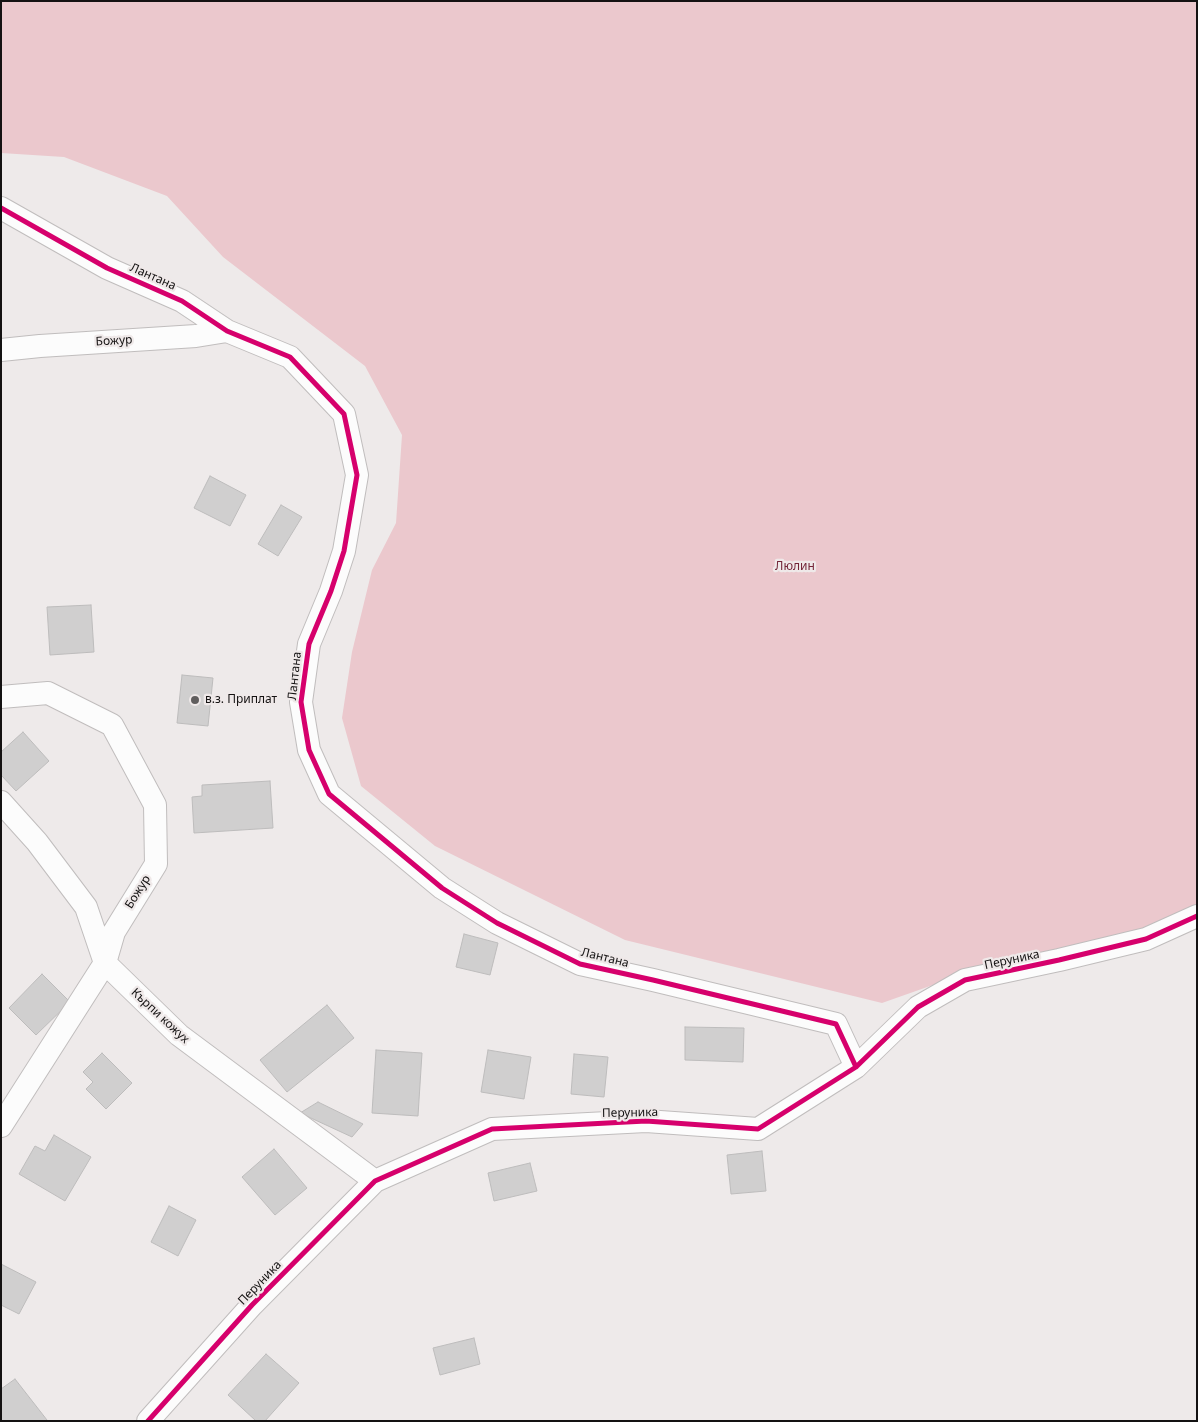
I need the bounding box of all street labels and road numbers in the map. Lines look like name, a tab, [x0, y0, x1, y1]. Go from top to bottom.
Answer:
street label: Лантана	[128, 261, 178, 293]
street label: Божур	[95, 333, 133, 349]
street label: Лантана	[285, 651, 305, 701]
street label: Божур	[122, 873, 154, 911]
street label: Лантана	[580, 945, 630, 971]
street label: Перуника	[983, 947, 1041, 973]
street label: Кърпи кожух	[128, 985, 192, 1047]
street label: Перуника	[602, 1105, 658, 1121]
street label: Перуника	[235, 1258, 285, 1308]

